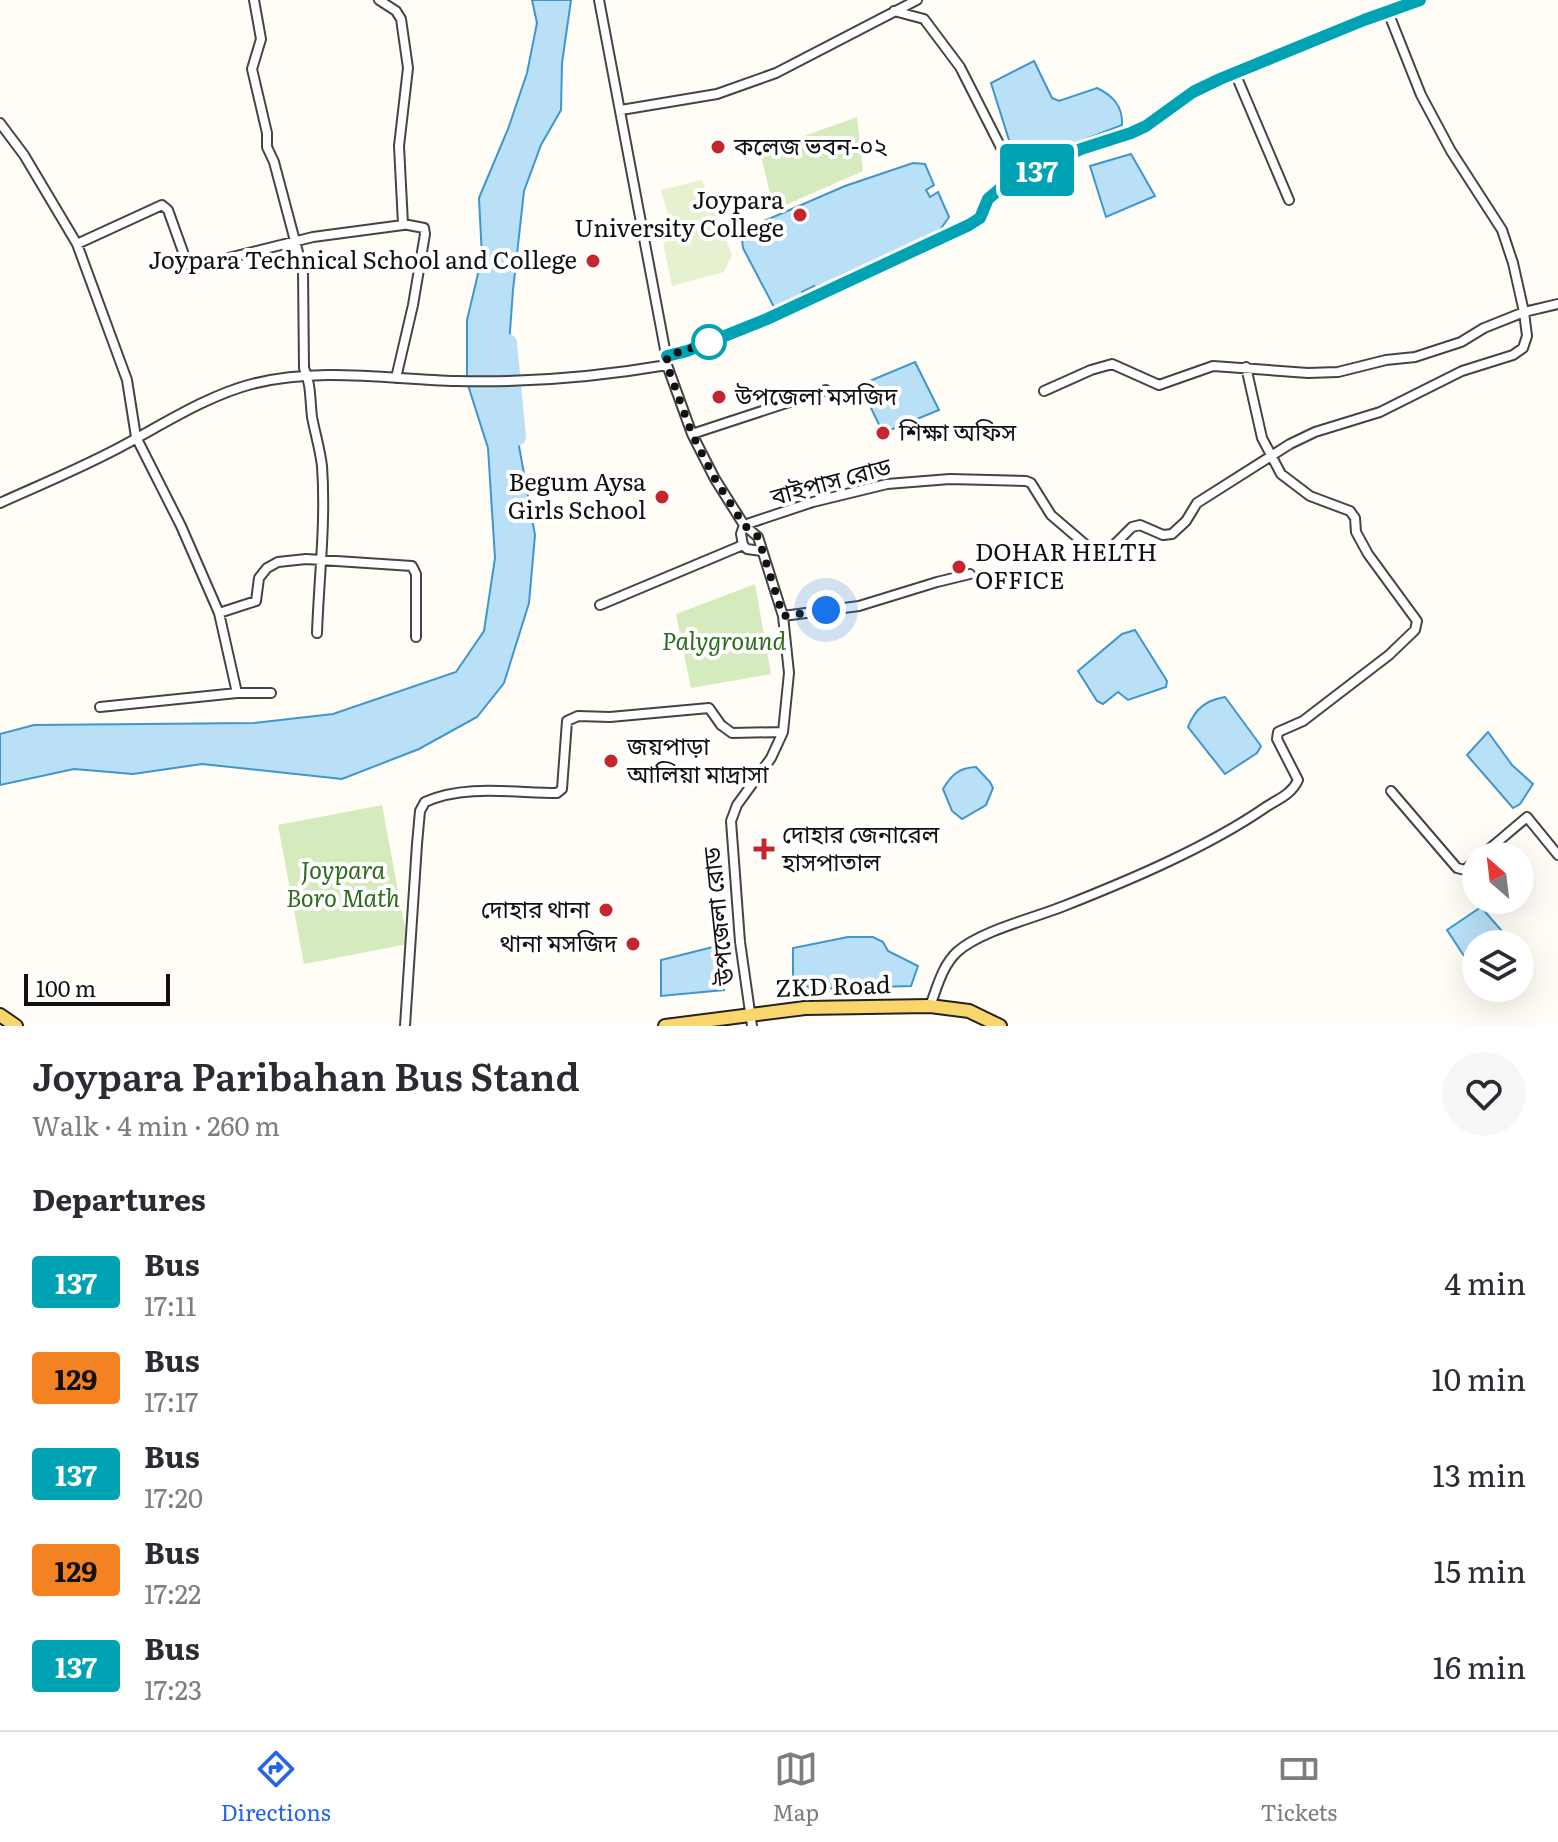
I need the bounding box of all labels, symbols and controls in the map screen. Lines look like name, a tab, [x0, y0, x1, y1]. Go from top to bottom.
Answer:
place label: কলেজ ভবন-০২	[733, 127, 888, 162]
marker: কলেজ ভবন-০২	[709, 138, 727, 156]
line badge: 137	[991, 144, 1083, 196]
text: 137	[1016, 149, 1058, 191]
place label: Joypara University College	[574, 181, 784, 244]
marker: Joypara University College	[791, 206, 809, 224]
place label: Joypara Technical School and College	[148, 241, 577, 276]
marker: Joypara Technical School and College	[584, 252, 602, 270]
unlabelled marker	[692, 325, 726, 359]
place label: উপজেলা মসজিদ	[734, 377, 898, 412]
marker: উপজেলা মসজিদ	[710, 388, 728, 406]
place label: শিক্ষা অফিস	[898, 413, 1017, 448]
marker: শিক্ষা অফিস	[874, 424, 892, 442]
street label: বাইপাস রোড	[765, 446, 895, 513]
place label: Begum Aysa Girls School	[508, 463, 646, 526]
marker: Begum Aysa Girls School	[653, 488, 671, 506]
place label: DOHAR HELTH OFFICE	[975, 533, 1157, 596]
marker: DOHAR HELTH OFFICE	[950, 558, 968, 576]
your location	[806, 590, 846, 630]
park label: Palyground	[662, 622, 787, 657]
place label: জয়পাড়া আলিয়া মাদ্রাসা	[626, 727, 769, 790]
marker: জয়পাড়া আলিয়া মাদ্রাসা	[602, 752, 620, 770]
place label: দোহার জেনারেল হাসপাতাল	[781, 815, 940, 878]
marker: দোহার জেনারেল হাসপাতাল	[753, 838, 775, 860]
north arrow	[1462, 842, 1534, 914]
map controls	[1462, 842, 1534, 1002]
street label: উপজেলা রোড	[692, 845, 741, 988]
park label: Joypara Boro Math	[286, 851, 400, 914]
place label: দোহার থানা	[481, 890, 591, 925]
marker: দোহার থানা	[597, 901, 615, 919]
place label: থানা মসজিদ	[500, 924, 618, 959]
button: layers	[1462, 930, 1534, 1002]
marker: থানা মসজিদ	[624, 935, 642, 953]
street label: ZKD Road	[775, 965, 891, 1004]
scale bar	[24, 970, 170, 1006]
text: 100 m	[36, 971, 96, 1004]
text: Joypara Paribahan Bus Stand	[32, 1046, 580, 1103]
button: heart	[1442, 1052, 1526, 1136]
text: Walk · 4 min · 260 m	[32, 1105, 280, 1144]
text: Departures	[32, 1176, 206, 1220]
text: Bus	[144, 1241, 200, 1285]
text: 4 min	[1445, 1260, 1526, 1304]
text: 137	[55, 1261, 97, 1303]
text: 17:11	[144, 1285, 196, 1324]
text: Bus	[144, 1337, 200, 1381]
text: 10 min	[1432, 1356, 1526, 1400]
text: 129	[55, 1357, 97, 1399]
text: 17:17	[144, 1381, 198, 1420]
text: Bus	[144, 1433, 200, 1477]
text: 13 min	[1433, 1452, 1526, 1496]
text: 137	[55, 1453, 97, 1495]
text: 17:20	[144, 1477, 203, 1516]
text: Bus	[144, 1529, 200, 1573]
text: 15 min	[1434, 1548, 1526, 1592]
text: 129	[55, 1549, 97, 1591]
text: 17:22	[144, 1573, 201, 1612]
text: Bus	[144, 1625, 200, 1669]
text: 16 min	[1433, 1644, 1526, 1688]
text: 137	[55, 1645, 97, 1687]
text: 17:23	[144, 1669, 202, 1708]
tab: Directions	[221, 1747, 331, 1828]
tab: Map	[772, 1747, 819, 1828]
tab: Tickets	[1260, 1747, 1337, 1828]

